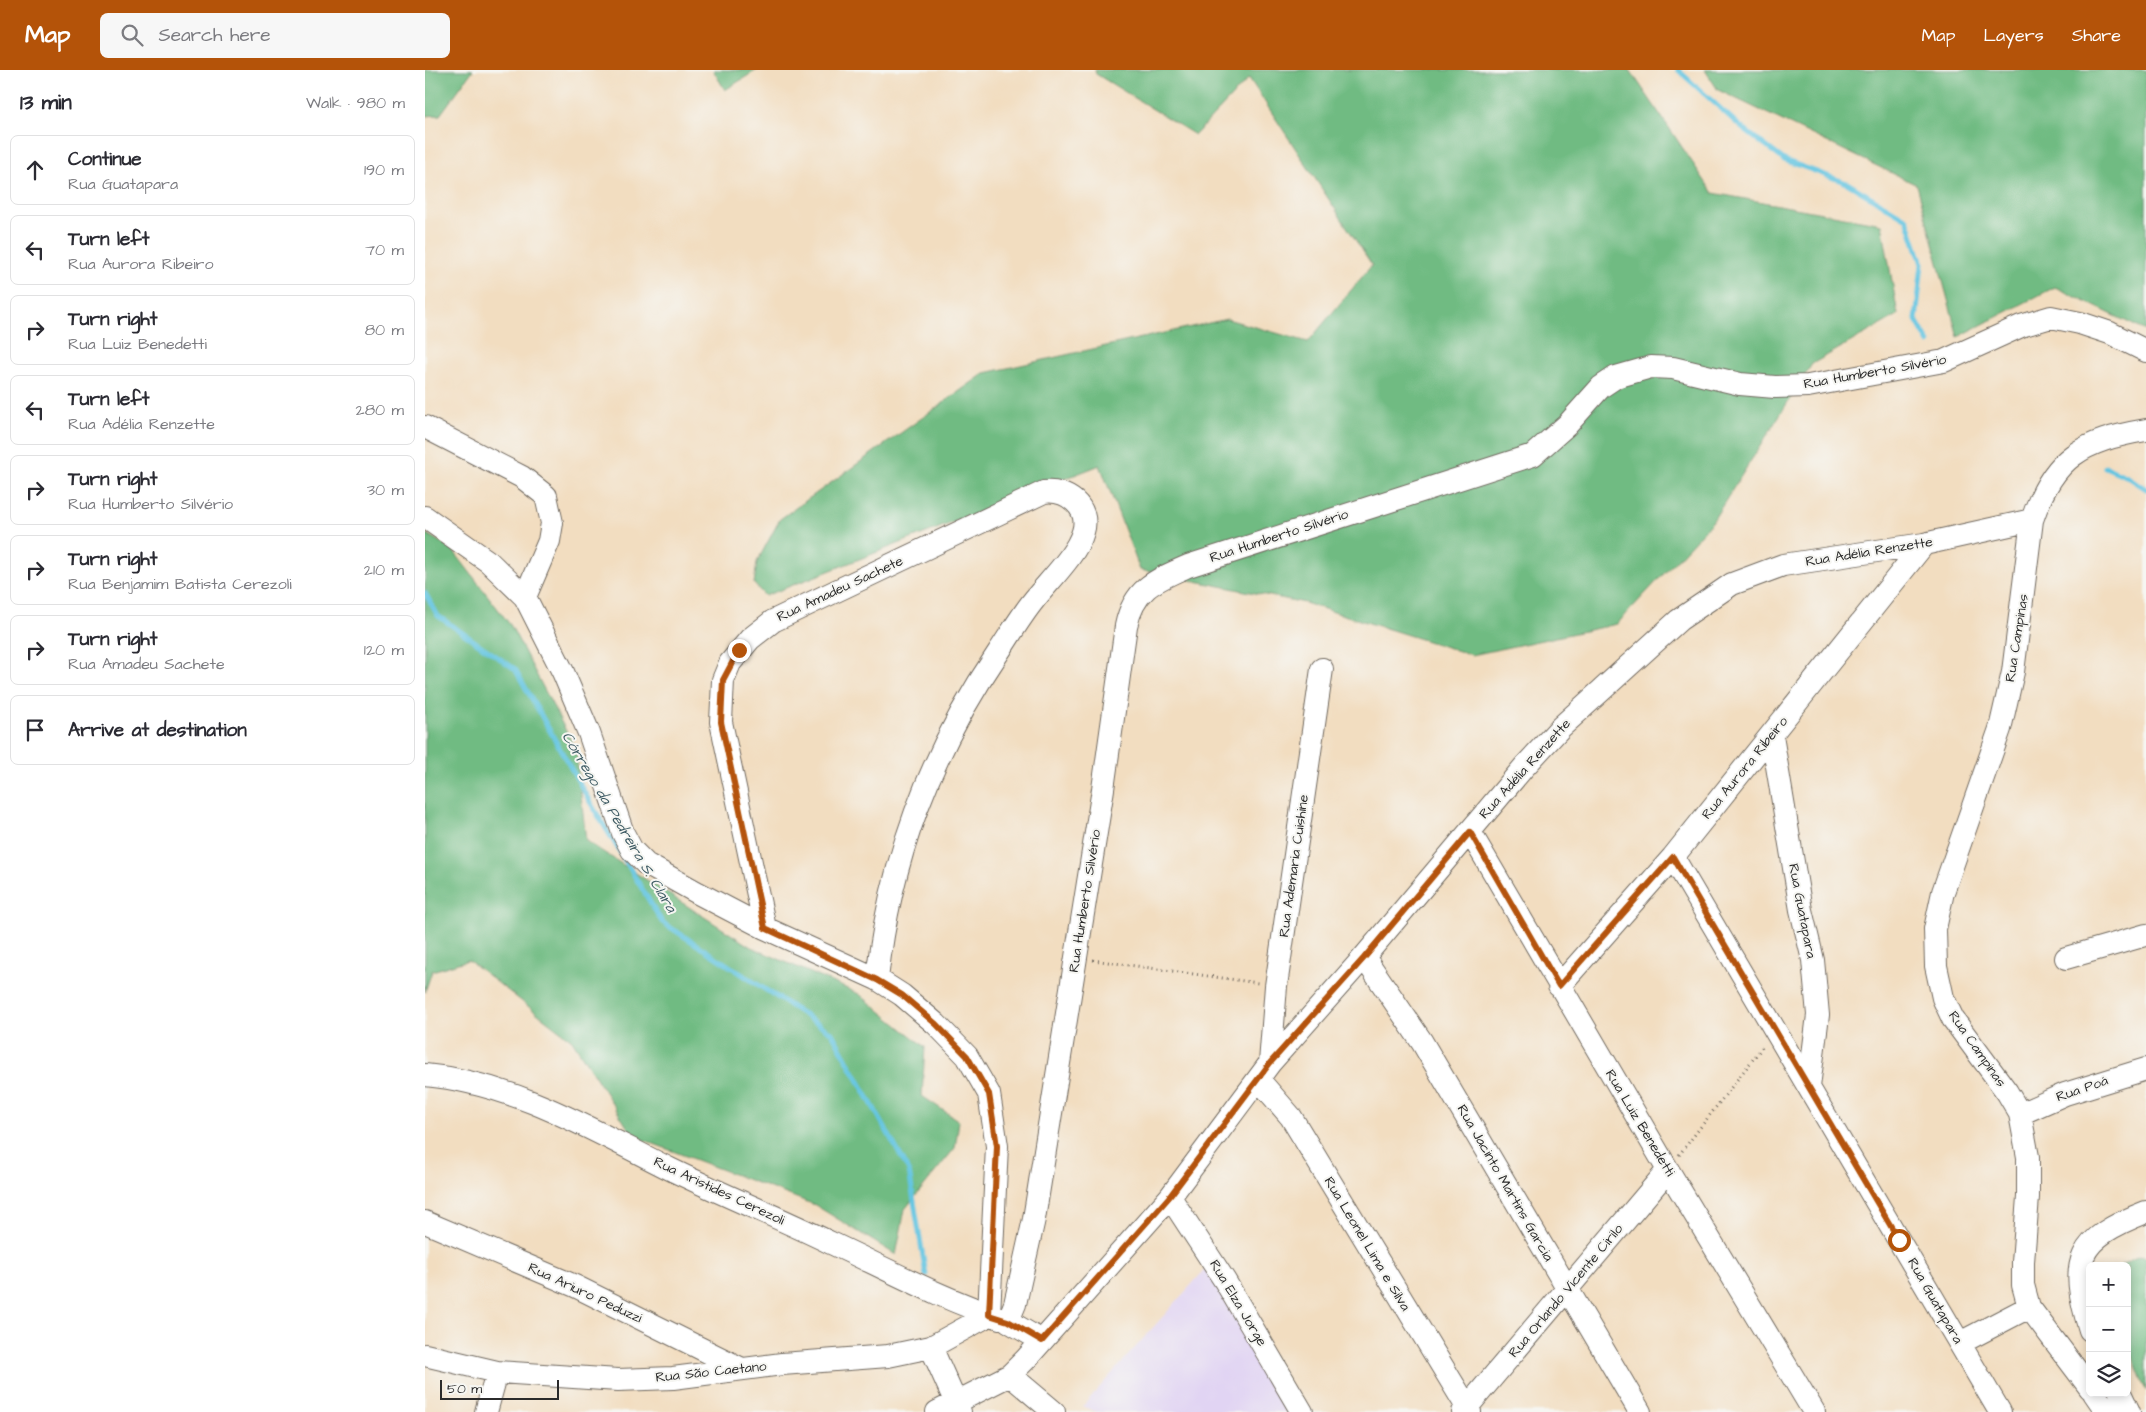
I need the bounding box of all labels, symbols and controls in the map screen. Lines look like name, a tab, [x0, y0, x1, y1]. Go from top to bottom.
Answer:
search box	[100, 13, 450, 58]
text: Map	[25, 18, 70, 52]
icon: search	[118, 21, 146, 49]
text: Search here	[158, 22, 271, 49]
text: Map	[1921, 23, 1955, 48]
text: Layers	[1983, 23, 2044, 48]
text: Share	[2072, 23, 2121, 48]
text: 13 min	[20, 88, 72, 117]
text: Walk · 980 m	[306, 92, 405, 114]
text: Continue	[68, 146, 142, 173]
icon: ahead	[21, 156, 49, 184]
text: 190 m	[364, 159, 404, 181]
text: Rua Guatapara	[68, 173, 178, 195]
text: Turn left	[68, 226, 149, 253]
icon: left	[21, 236, 49, 264]
text: 70 m	[365, 239, 404, 261]
text: Rua Aurora Ribeiro	[68, 253, 213, 275]
text: Turn right	[68, 306, 157, 333]
icon: right	[21, 316, 49, 344]
text: 80 m	[365, 319, 404, 341]
text: Rua Luiz Benedetti	[68, 333, 207, 355]
street label: Rua Humberto Silvério	[1802, 350, 1948, 394]
text: Turn left	[68, 386, 149, 413]
icon: left	[21, 396, 49, 424]
text: 280 m	[356, 399, 404, 421]
text: Rua Adélia Renzette	[68, 413, 215, 435]
text: Turn right	[68, 466, 157, 493]
icon: right	[21, 476, 49, 504]
text: 30 m	[367, 479, 404, 501]
text: Rua Humberto Silvério	[68, 493, 233, 515]
street label: Rua Humberto Silvério	[1207, 504, 1351, 568]
street label: Rua Adélia Renzette	[1804, 532, 1934, 572]
text: Turn right	[68, 546, 157, 573]
street label: Rua Amadeu Sachete	[774, 551, 907, 627]
icon: right	[21, 556, 49, 584]
text: 210 m	[364, 559, 404, 581]
text: Rua Benjamim Batista Cerezoli	[68, 573, 292, 595]
street label: Rua Campinas	[2000, 593, 2034, 683]
text: Turn right	[68, 626, 157, 653]
icon: right	[21, 636, 49, 664]
text: 120 m	[364, 639, 404, 661]
route end	[728, 639, 751, 662]
text: Rua Amadeu Sachete	[68, 653, 225, 675]
street label: Rua Aurora Ribeiro	[1697, 712, 1793, 824]
street label: Rua Adélia Renzette	[1475, 714, 1576, 823]
icon: arrive	[21, 716, 49, 744]
text: Arrive at destination	[68, 717, 247, 744]
water label: Córrego da Pedreira S. Clara	[556, 728, 682, 918]
street label: Rua Ademaria Cuishine	[1274, 793, 1314, 939]
street label: Rua Humberto Silvério	[1064, 828, 1106, 974]
street label: Rua Guatapara	[1783, 862, 1821, 960]
street label: Rua Campinas	[1943, 1007, 2011, 1091]
street label: Rua Luiz Benedetti	[1600, 1066, 1680, 1180]
street label: Rua Poá	[2053, 1071, 2111, 1107]
street label: Rua Jacinto Martins Garcia	[1452, 1101, 1558, 1265]
street label: Rua Aristides Cerezoli	[650, 1152, 788, 1230]
street label: Rua Leonel Lima e Silva	[1319, 1173, 1415, 1315]
street label: Rua Orlando Vicente Cirilo	[1504, 1220, 1628, 1362]
route start	[1888, 1229, 1911, 1252]
street label: Rua Guatapara	[1902, 1254, 1968, 1348]
street label: Rua Elza Jorge	[1204, 1256, 1272, 1350]
street label: Rua Ariuro Peduzzi	[525, 1258, 645, 1328]
map controls	[2086, 1262, 2131, 1397]
button: +	[2086, 1262, 2131, 1307]
button: −	[2086, 1307, 2131, 1352]
button: layers	[2086, 1352, 2131, 1397]
street label: Rua São Caetano	[654, 1356, 768, 1388]
scale bar	[440, 1377, 559, 1400]
text: 50 m	[447, 1379, 482, 1399]

